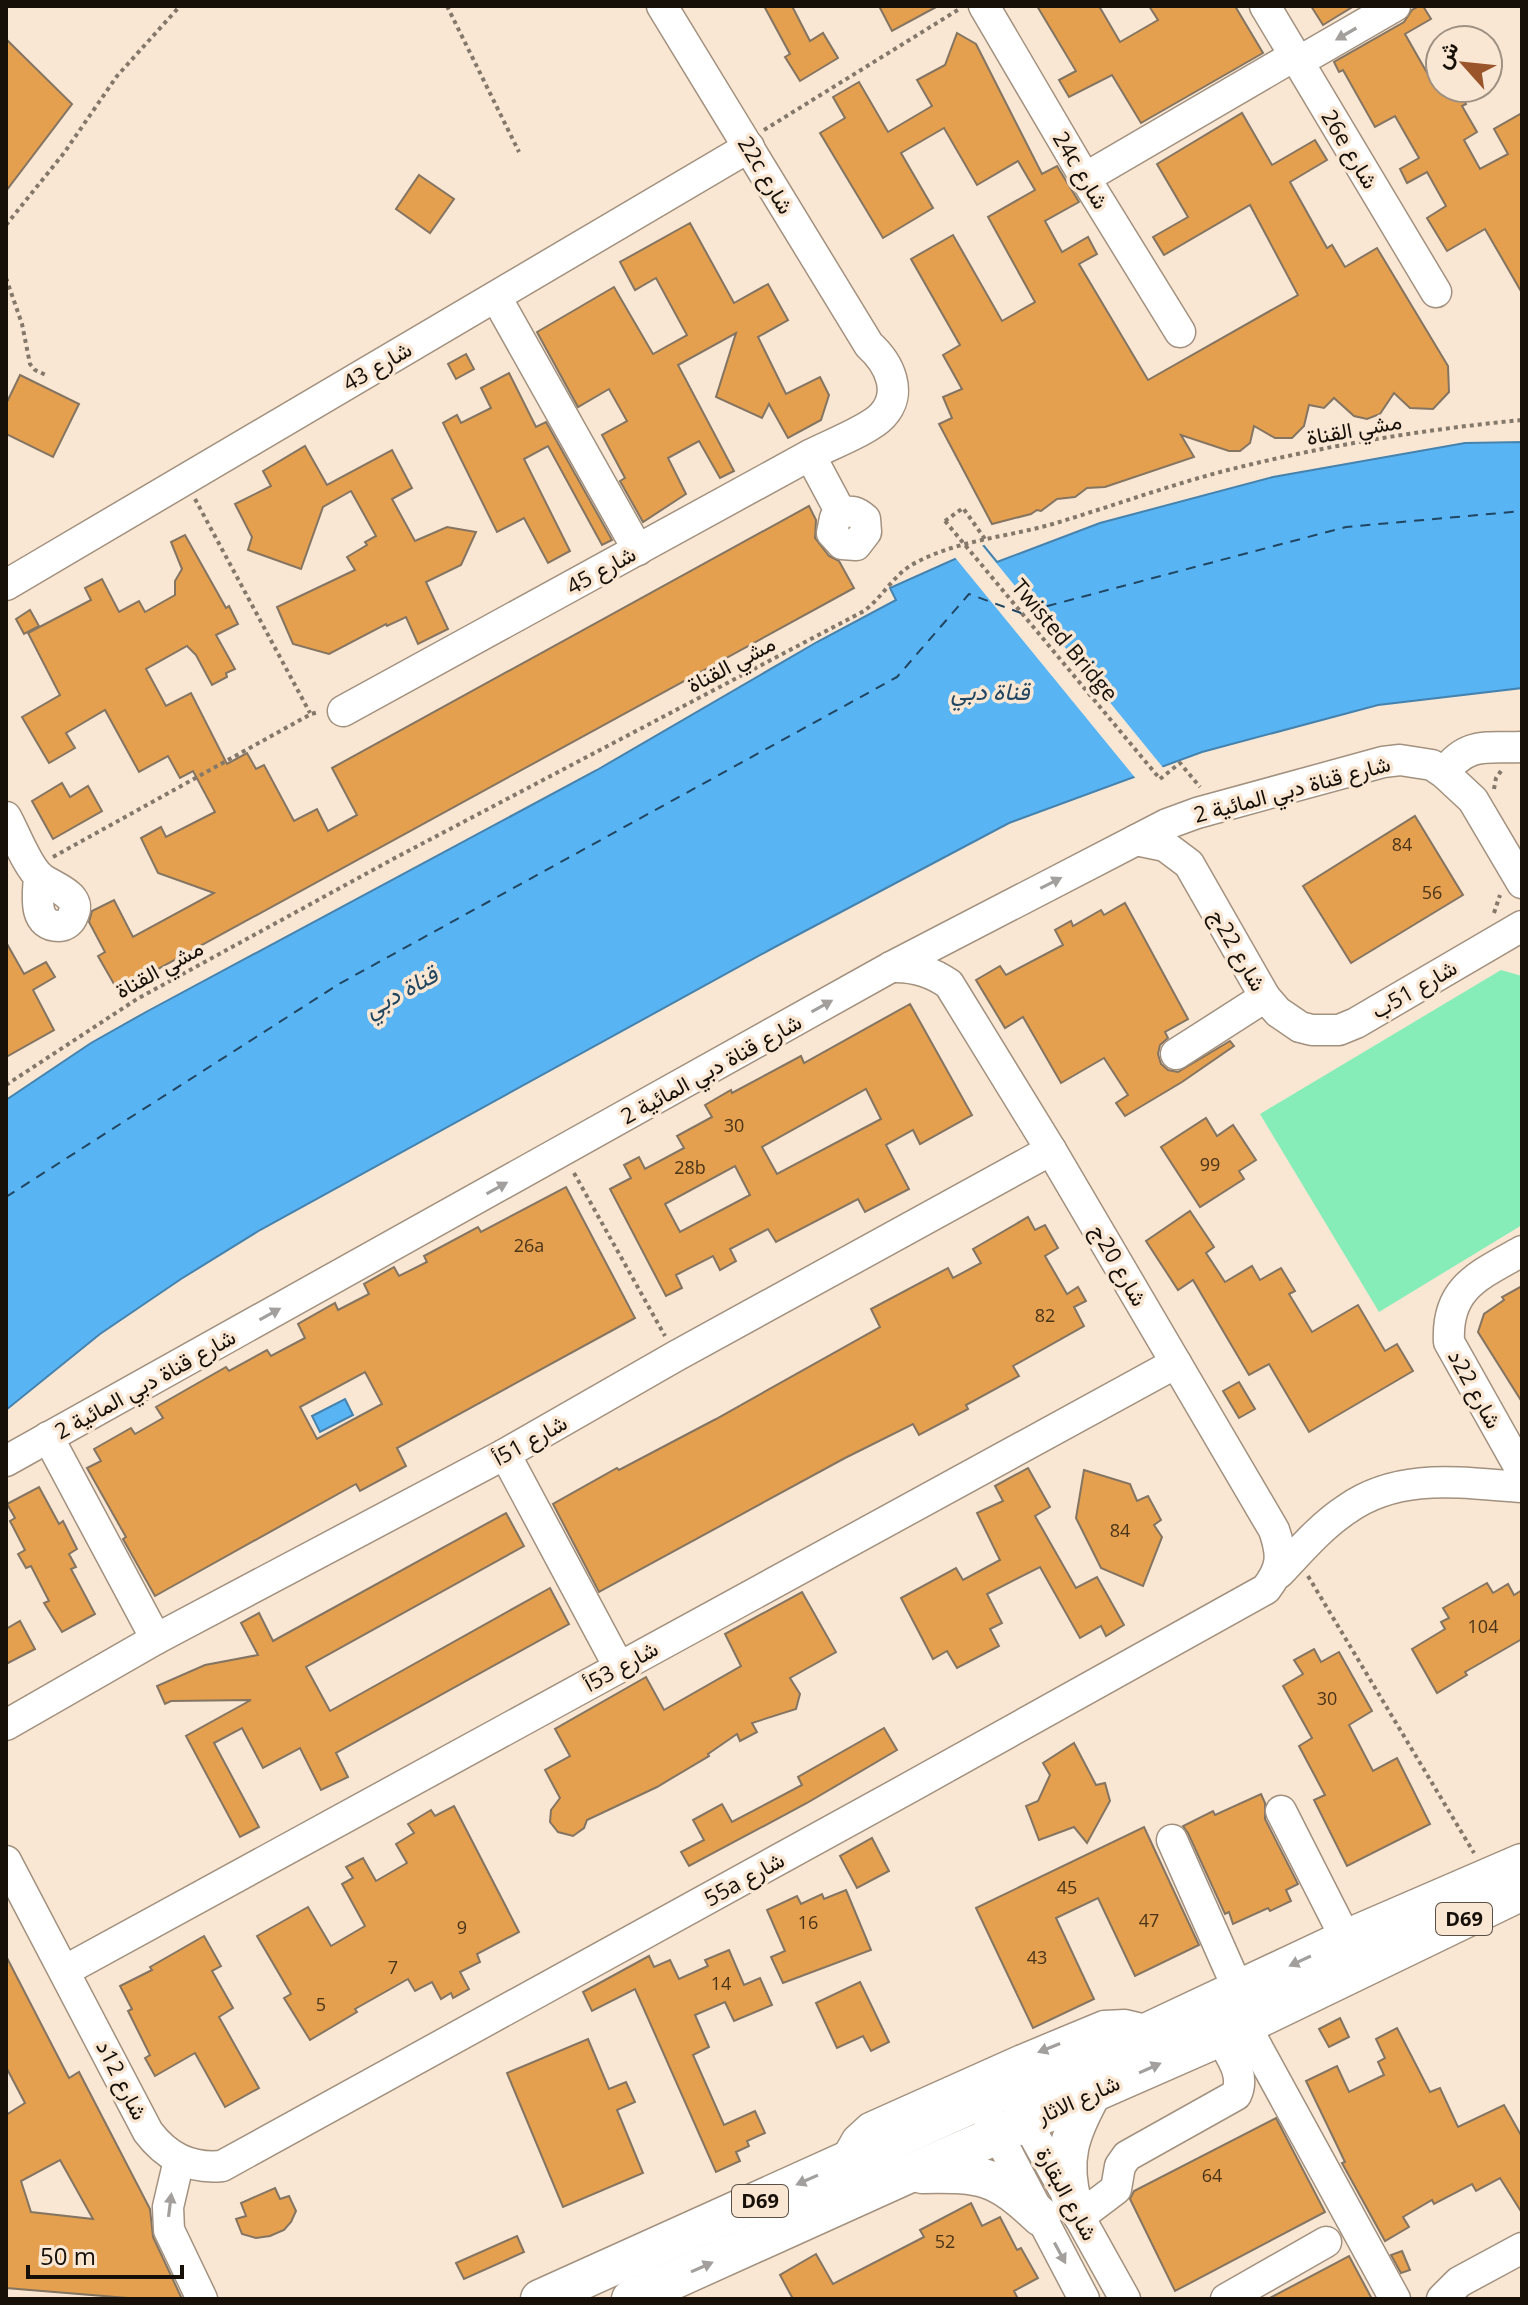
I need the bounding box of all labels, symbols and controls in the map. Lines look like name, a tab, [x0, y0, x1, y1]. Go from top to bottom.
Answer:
north arrow	[1424, 24, 1504, 104]
one-way arrow	[1335, 27, 1357, 41]
text: ش	[1426, 36, 1465, 73]
street label: 26e شارع	[1315, 103, 1386, 194]
street label: 24c شارع	[1046, 125, 1117, 214]
street label: 22c شارع	[731, 130, 802, 219]
street label: شارع 43	[336, 333, 417, 398]
street label: مشي القناة	[1304, 405, 1405, 456]
street label: شارع 45	[560, 538, 641, 601]
street label: Twisted Bridge	[1006, 572, 1126, 707]
street label: مشي القناة	[681, 627, 782, 703]
water label: قناة دبي	[950, 674, 1032, 711]
street label: شارع قناة دبي المائية 2	[1190, 747, 1395, 834]
house number: 84	[1392, 832, 1412, 856]
one-way arrow	[1040, 877, 1063, 890]
house number: 56	[1422, 880, 1442, 904]
street label: شارع 22ج	[1203, 903, 1274, 996]
street label: مشي القناة	[109, 932, 210, 1009]
street label: شارع 51ب	[1365, 952, 1462, 1026]
water label: قناة دبي	[358, 956, 447, 1028]
one-way arrow	[811, 999, 833, 1013]
street label: شارع قناة دبي المائية 2	[615, 1006, 809, 1135]
house number: 30	[724, 1113, 744, 1137]
house number: 99	[1200, 1152, 1220, 1176]
house number: 28b	[674, 1155, 706, 1179]
one-way arrow	[486, 1181, 509, 1195]
street label: شارع 20ج	[1084, 1218, 1155, 1311]
house number: 26a	[514, 1233, 544, 1257]
house number: 82	[1035, 1303, 1055, 1327]
one-way arrow	[259, 1307, 281, 1321]
street label: شارع قناة دبي المائية 2	[49, 1321, 243, 1450]
street label: شارع 22د	[1441, 1344, 1510, 1434]
street label: شارع 51أ	[487, 1407, 572, 1473]
house number: 84	[1110, 1518, 1130, 1542]
house number: 104	[1468, 1614, 1498, 1638]
street label: شارع 53أ	[578, 1633, 663, 1699]
house number: 30	[1317, 1686, 1337, 1710]
street label: 55a شارع	[698, 1844, 789, 1913]
house number: 45	[1057, 1875, 1077, 1899]
road number: D69	[1436, 1903, 1492, 1935]
house number: 47	[1139, 1908, 1159, 1932]
house number: 16	[798, 1910, 818, 1934]
house number: 9	[457, 1915, 467, 1939]
house number: 43	[1027, 1945, 1047, 1969]
one-way arrow	[1288, 1954, 1311, 1968]
house number: 7	[388, 1955, 398, 1979]
house number: 14	[711, 1971, 731, 1995]
house number: 5	[316, 1992, 326, 2016]
street label: شارع 12د	[89, 2035, 156, 2125]
one-way arrow	[1038, 2042, 1061, 2055]
one-way arrow	[1138, 2061, 1161, 2075]
street label: شارع الاثار	[1030, 2066, 1124, 2131]
street label: شارع البقارة	[1029, 2142, 1106, 2246]
house number: 64	[1202, 2163, 1222, 2187]
one-way arrow	[795, 2173, 818, 2187]
road number: D69	[732, 2185, 788, 2217]
one-way arrow	[163, 2192, 176, 2217]
scale bar	[28, 2229, 182, 2279]
house number: 52	[935, 2229, 955, 2253]
text: 50 m	[40, 2239, 96, 2272]
one-way arrow	[1054, 2242, 1067, 2265]
one-way arrow	[690, 2260, 714, 2274]

